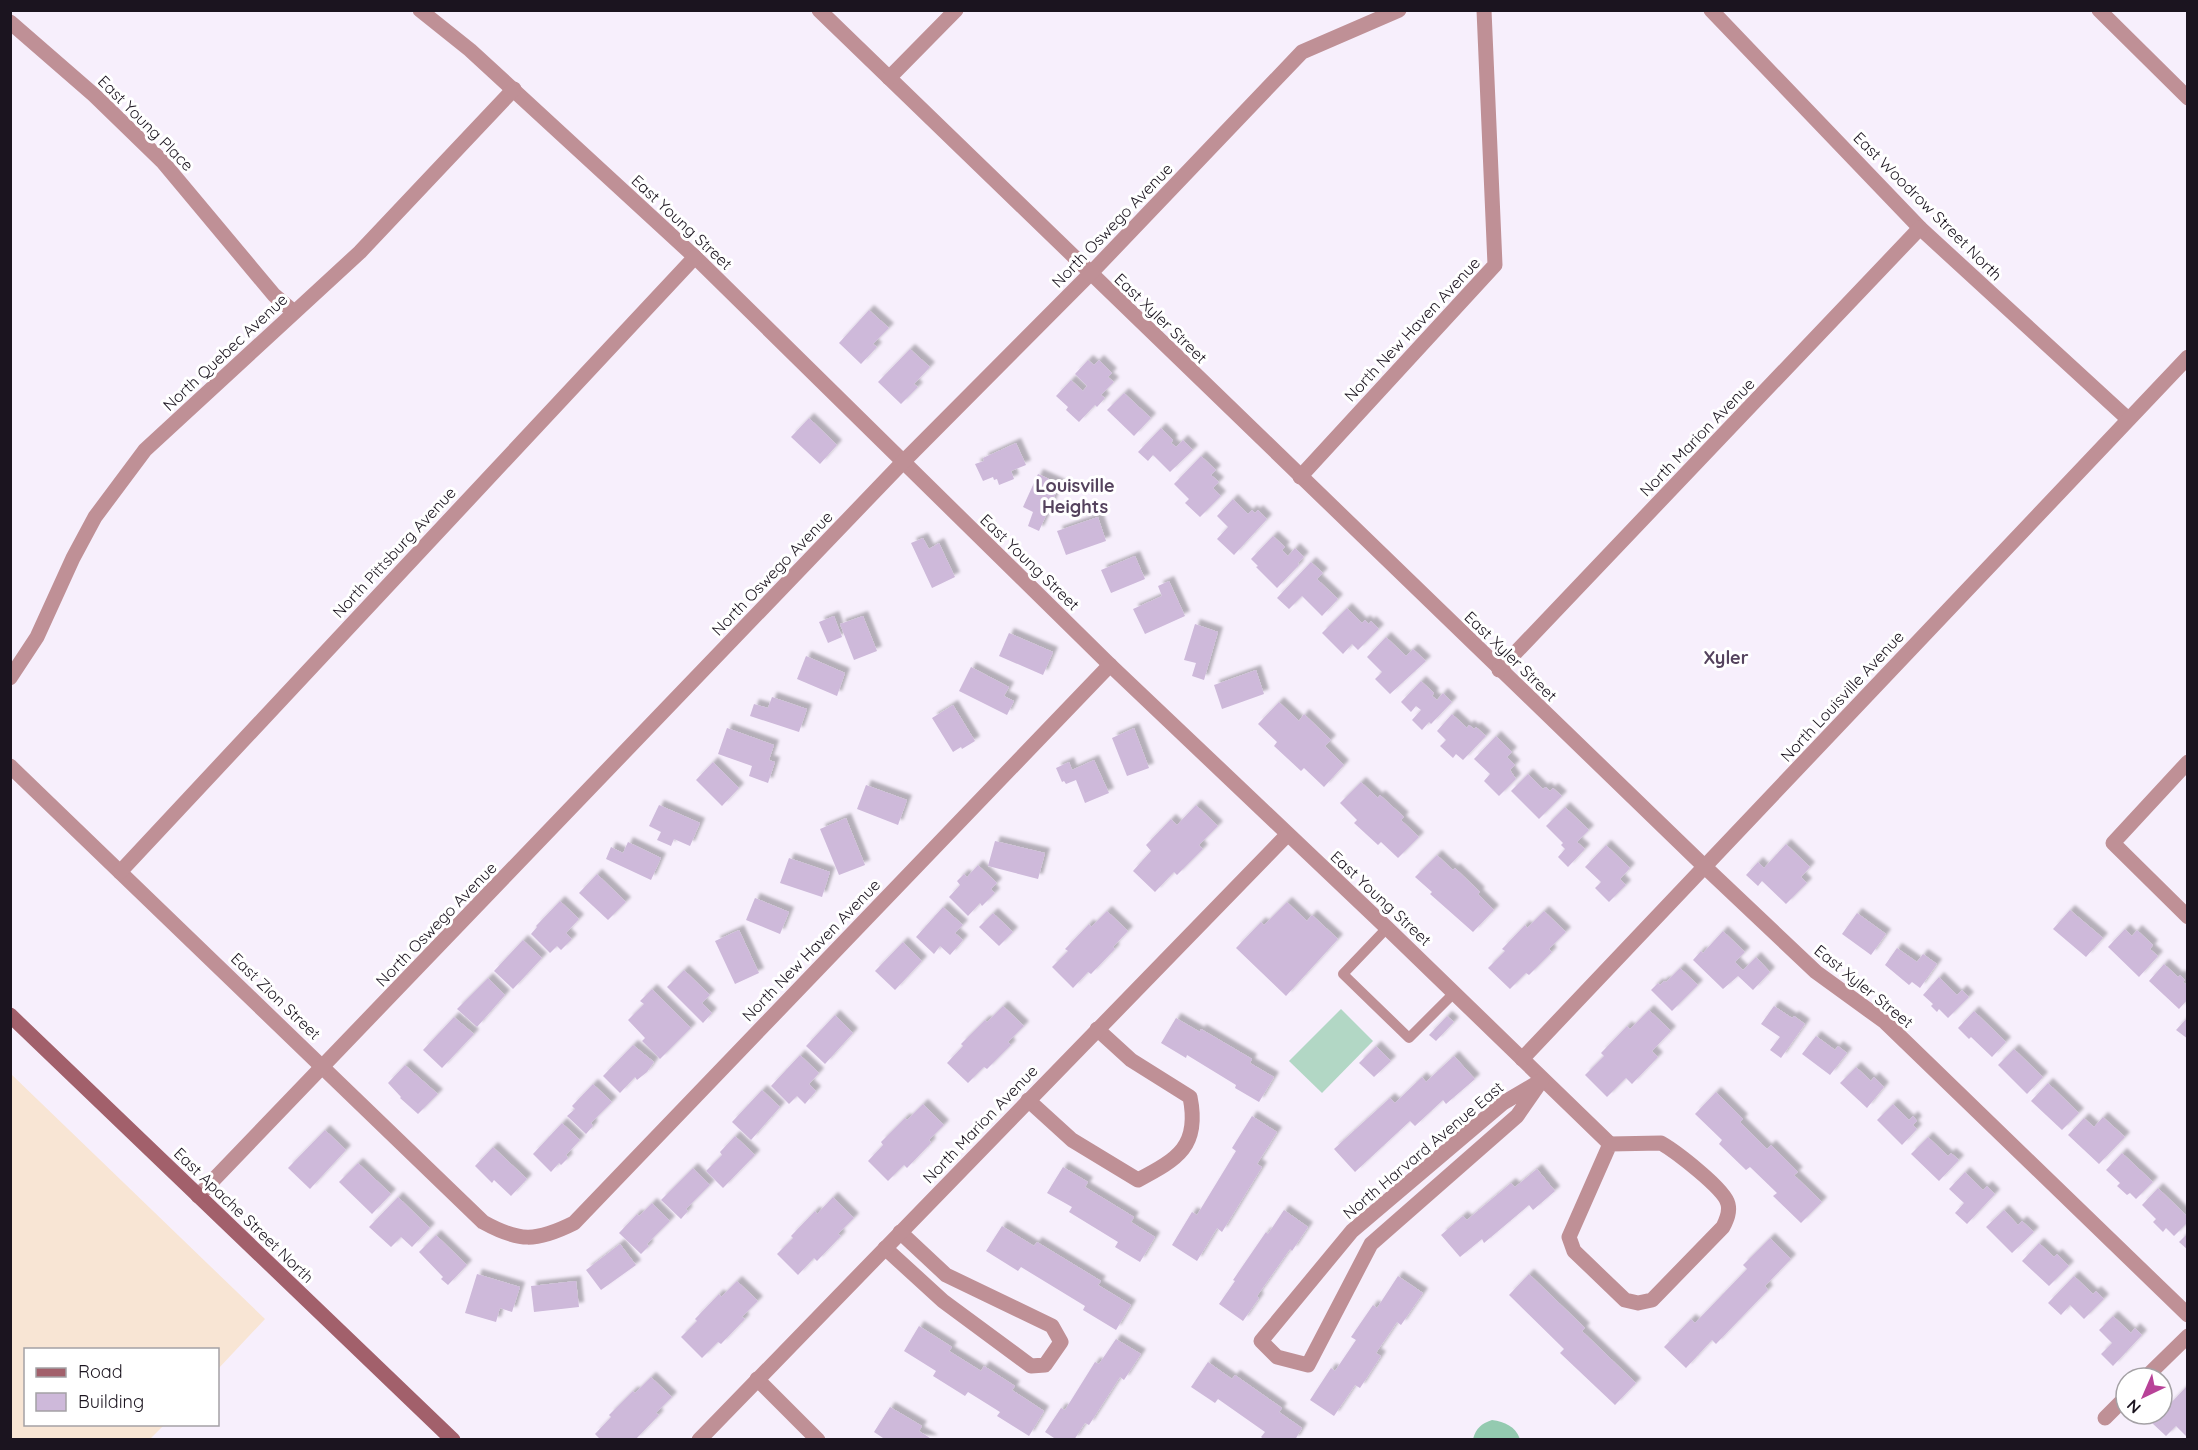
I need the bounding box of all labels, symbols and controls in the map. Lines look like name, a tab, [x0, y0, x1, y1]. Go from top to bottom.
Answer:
street label: East Young Place	[94, 71, 198, 175]
street label: East Woodrow Street North	[1849, 127, 2007, 285]
street label: North Oswego Avenue	[1047, 159, 1177, 291]
street label: East Young Street	[627, 170, 737, 274]
street label: North New Haven Avenue	[1340, 253, 1484, 405]
street label: East Xyler Street	[1110, 269, 1212, 367]
street label: North Quebec Avenue	[159, 289, 291, 415]
street label: North Marion Avenue	[1635, 374, 1759, 500]
district label: Louisville Heights	[1035, 474, 1115, 518]
street label: North Pittsburg Avenue	[328, 482, 460, 622]
street label: North Oswego Avenue	[707, 507, 837, 639]
street label: East Young Street	[976, 509, 1084, 615]
street label: East Xyler Street	[1460, 607, 1562, 705]
street label: North Louisville Avenue	[1776, 626, 1908, 766]
district label: Xyler	[1703, 646, 1749, 669]
street label: East Young Street	[1326, 846, 1436, 950]
street label: North Oswego Avenue	[371, 858, 501, 990]
street label: North New Haven Avenue	[738, 875, 884, 1025]
street label: East Xyler Street	[1811, 940, 1917, 1032]
street label: East Zion Street	[227, 948, 325, 1044]
street label: North Marion Avenue	[918, 1061, 1042, 1187]
street label: North Harvard Avenue East	[1339, 1077, 1507, 1223]
street label: East Apache Street North	[170, 1143, 318, 1287]
legend	[24, 1348, 219, 1426]
text: Road	[78, 1360, 123, 1383]
north arrow	[2114, 1366, 2174, 1426]
text: Building	[78, 1390, 144, 1413]
text: N	[2122, 1396, 2145, 1418]

